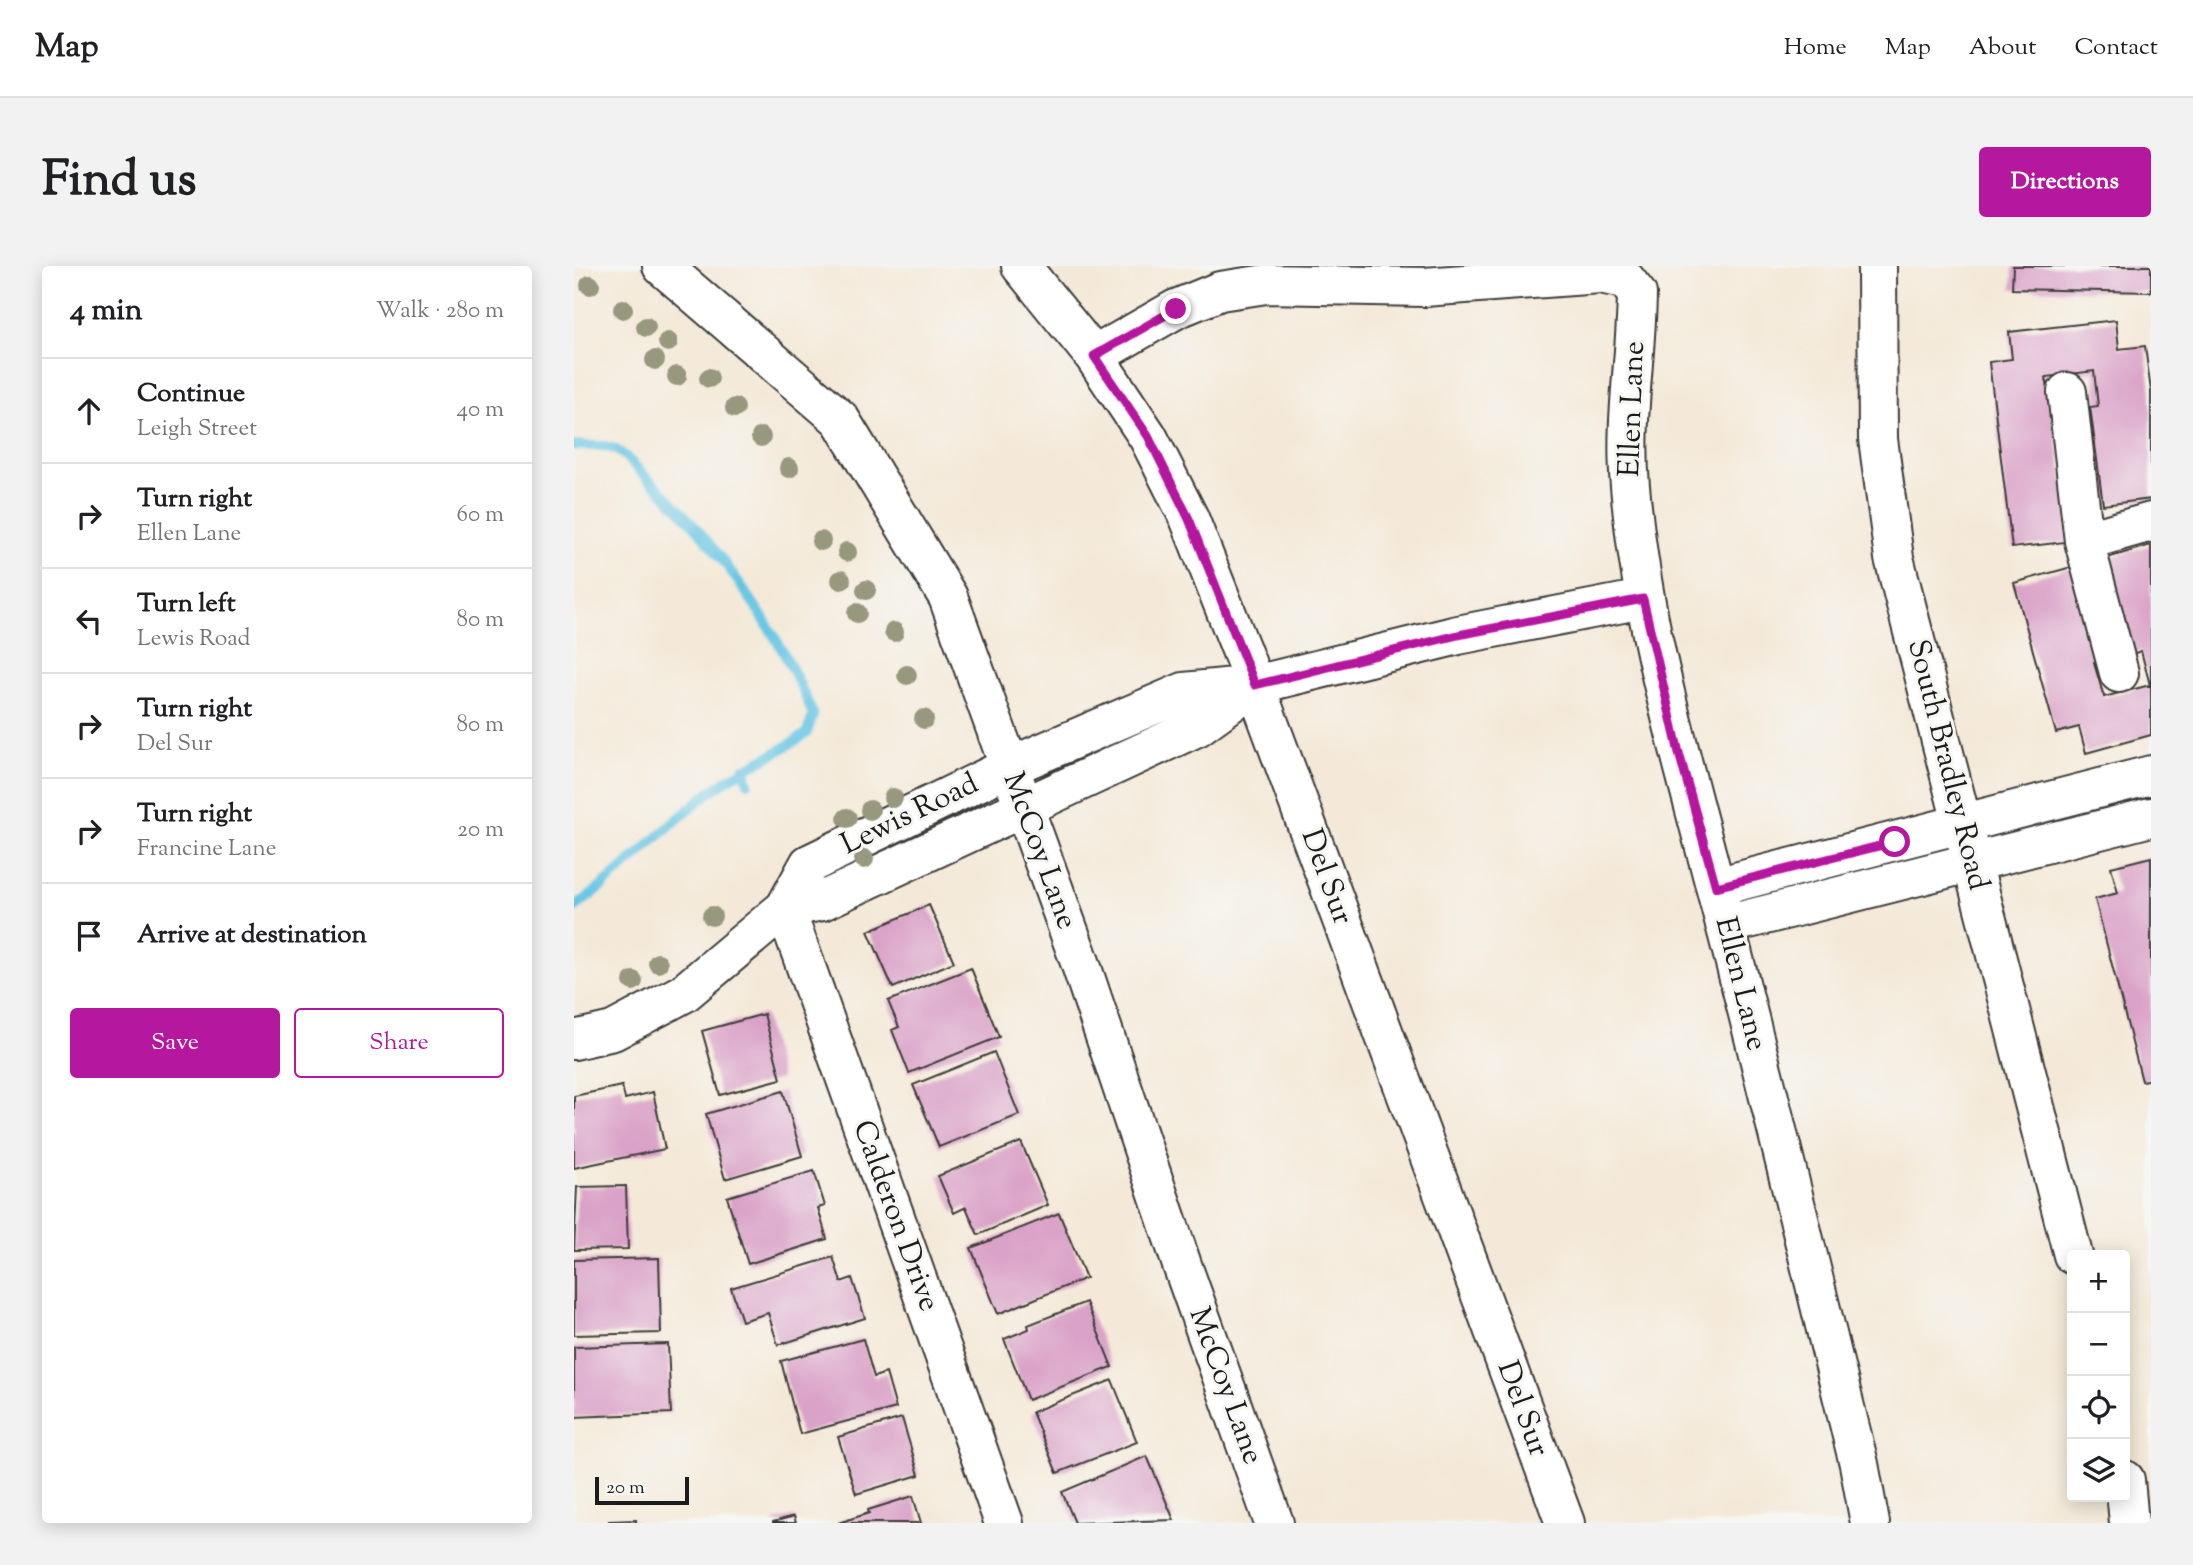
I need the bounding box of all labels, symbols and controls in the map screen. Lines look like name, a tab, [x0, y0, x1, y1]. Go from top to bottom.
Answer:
text: Map	[35, 24, 99, 72]
text: Home	[1784, 31, 1847, 65]
text: Map	[1885, 31, 1931, 65]
text: About	[1969, 31, 2036, 65]
text: Contact	[2074, 31, 2158, 65]
text: Find us	[42, 147, 196, 217]
button: Directions	[1979, 147, 2151, 217]
text: 4 min	[70, 290, 143, 333]
route end	[1160, 293, 1191, 324]
text: Walk · 280 m	[376, 295, 504, 328]
street label: Ellen Lane	[1609, 340, 1657, 478]
text: Continue	[137, 376, 245, 413]
icon: ahead	[70, 392, 108, 430]
text: 40 m	[457, 394, 504, 427]
text: Leigh Street	[137, 413, 257, 446]
text: Turn right	[137, 481, 252, 518]
icon: right	[70, 497, 108, 535]
text: 60 m	[456, 499, 504, 532]
text: Ellen Lane	[137, 518, 241, 551]
text: Turn left	[137, 586, 236, 623]
icon: left	[70, 602, 108, 640]
text: 80 m	[456, 604, 504, 637]
text: Lewis Road	[137, 623, 251, 656]
street label: South Bradley Road	[1895, 635, 1999, 895]
text: Turn right	[137, 691, 252, 728]
icon: right	[70, 707, 108, 745]
text: 80 m	[456, 709, 504, 742]
text: Del Sur	[137, 728, 213, 761]
street label: Lewis Road	[834, 763, 986, 867]
street label: McCoy Lane	[991, 766, 1087, 936]
text: Turn right	[137, 796, 252, 833]
icon: right	[70, 812, 108, 850]
text: 20 m	[457, 814, 504, 847]
street label: Del Sur	[1289, 823, 1363, 931]
route start	[1879, 826, 1910, 857]
text: Francine Lane	[137, 833, 276, 866]
street label: Ellen Lane	[1703, 913, 1777, 1055]
icon: arrive	[70, 917, 108, 955]
text: Arrive at destination	[137, 917, 367, 954]
button: Save	[70, 1008, 280, 1078]
button: Share	[294, 1008, 504, 1078]
street label: Calderon Drive	[841, 1115, 949, 1317]
map controls	[2067, 1250, 2130, 1502]
button: +	[2067, 1250, 2130, 1313]
street label: McCoy Lane	[1177, 1301, 1273, 1471]
button: −	[2067, 1313, 2130, 1376]
street label: Del Sur	[1485, 1355, 1559, 1463]
button: locate	[2067, 1376, 2130, 1439]
button: layers	[2067, 1439, 2130, 1502]
scale bar	[595, 1474, 690, 1506]
text: 20 m	[606, 1475, 645, 1502]

